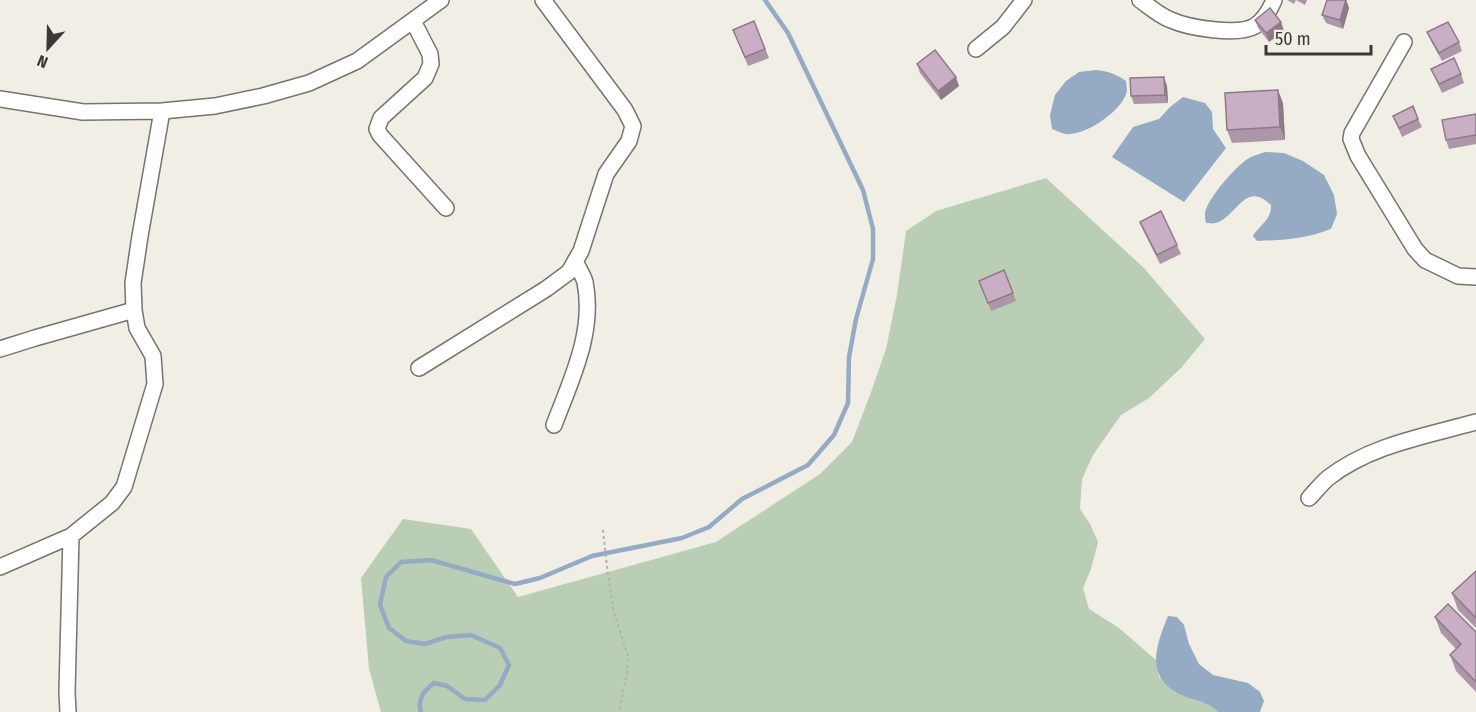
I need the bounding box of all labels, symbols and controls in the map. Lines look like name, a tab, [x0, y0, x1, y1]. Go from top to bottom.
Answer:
north arrow	[18, 18, 78, 78]
scale bar	[1266, 18, 1371, 56]
text: 50 m	[1275, 28, 1311, 50]
text: N	[35, 51, 51, 72]

